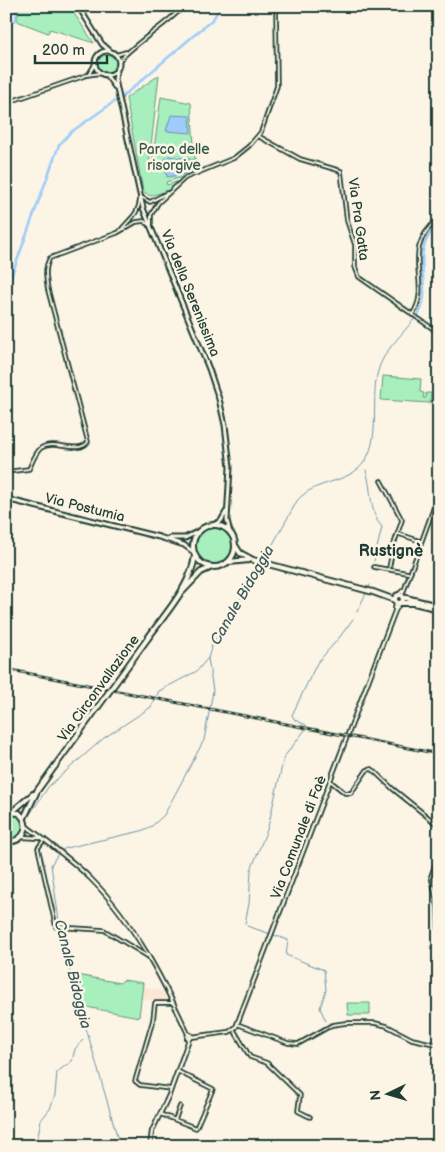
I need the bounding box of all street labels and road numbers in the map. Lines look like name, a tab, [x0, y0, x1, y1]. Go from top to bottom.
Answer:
street label: Via Pra Gatta	[344, 177, 373, 262]
street label: Via della Serenissima	[157, 227, 224, 359]
street label: Via Postumia	[43, 489, 127, 526]
street label: Via Circonvallazione	[54, 632, 143, 745]
street label: Via Comunale di Faè	[267, 772, 330, 901]

